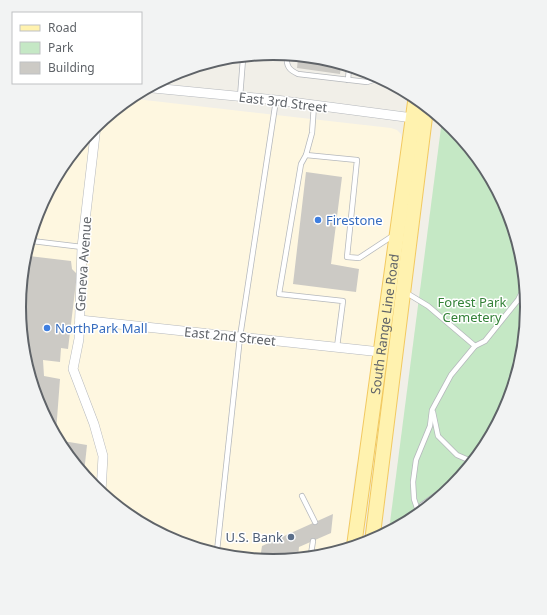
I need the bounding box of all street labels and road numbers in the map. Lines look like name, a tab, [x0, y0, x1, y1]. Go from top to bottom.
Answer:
street label: East 3rd Street	[238, 88, 329, 116]
street label: Geneva Avenue	[71, 216, 95, 312]
street label: South Range Line Road	[366, 253, 403, 395]
street label: East 2nd Street	[183, 322, 277, 350]

